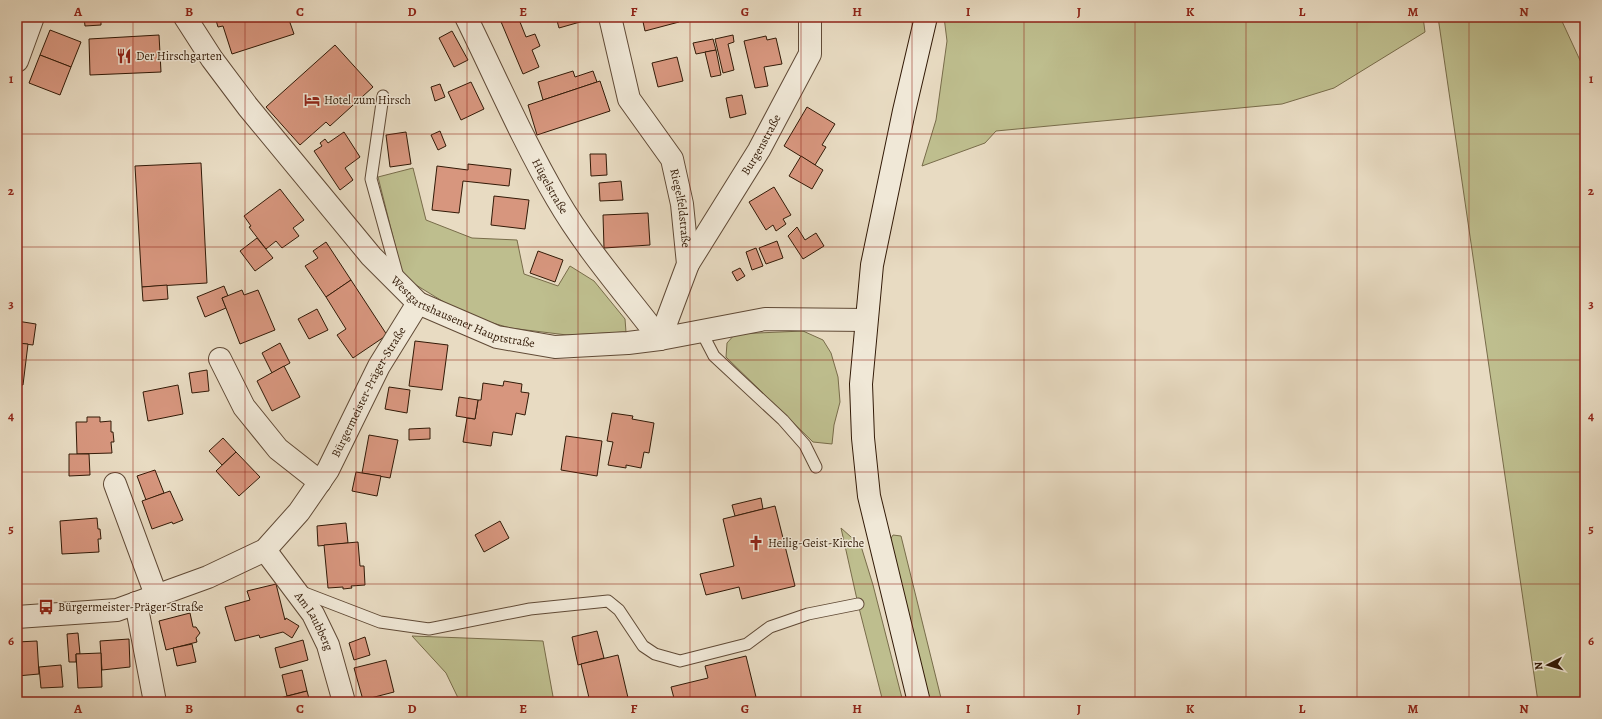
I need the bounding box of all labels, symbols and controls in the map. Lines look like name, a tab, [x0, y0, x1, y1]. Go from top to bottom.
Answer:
text: A	[73, 3, 83, 20]
text: B	[185, 3, 193, 20]
text: C	[296, 3, 304, 20]
text: D	[407, 3, 417, 20]
text: E	[519, 3, 527, 20]
text: F	[631, 3, 638, 20]
text: G	[741, 3, 749, 20]
text: H	[852, 3, 862, 20]
text: I	[966, 3, 971, 20]
text: J	[1077, 3, 1081, 20]
text: K	[1186, 3, 1195, 20]
text: L	[1299, 3, 1306, 20]
text: M	[1408, 3, 1419, 20]
text: N	[1519, 3, 1529, 20]
restaurant icon: Der Hirschgarten	[115, 47, 133, 65]
place label: Der Hirschgarten	[136, 48, 222, 64]
text: 1	[9, 70, 14, 87]
text: 1	[1589, 70, 1594, 87]
hotel icon: Hotel zum Hirsch	[303, 91, 321, 109]
place label: Hotel zum Hirsch	[324, 92, 412, 108]
street label: Burgenstraße	[737, 111, 785, 178]
street label: Hügelstraße	[528, 156, 572, 217]
street label: Riegelfeldstraße	[666, 167, 694, 249]
text: 2	[8, 182, 15, 199]
text: 2	[1588, 182, 1595, 199]
street label: Westgartshausener Hauptstraße	[387, 272, 536, 351]
text: 3	[8, 295, 14, 312]
text: 3	[1588, 295, 1594, 312]
street label: Bürgermeister-Präger-Straße	[327, 324, 409, 460]
text: 4	[8, 407, 14, 424]
text: 4	[1588, 407, 1594, 424]
text: 5	[8, 520, 14, 537]
text: 5	[1588, 520, 1594, 537]
church icon: Heilig-Geist-Kirche	[747, 534, 765, 552]
place label: Heilig-Geist-Kirche	[768, 535, 864, 551]
street label: Am Laubberg	[291, 588, 337, 652]
bus stop icon: Bürgermeister-Präger-Straße	[37, 598, 55, 616]
place label: Bürgermeister-Präger-Straße	[58, 599, 203, 615]
text: 6	[8, 632, 14, 649]
text: 6	[1588, 632, 1594, 649]
north arrow	[1528, 645, 1568, 685]
text: N	[1531, 661, 1546, 671]
text: A	[73, 700, 83, 717]
text: B	[185, 700, 193, 717]
text: C	[296, 700, 304, 717]
text: D	[407, 700, 417, 717]
text: E	[519, 700, 527, 717]
text: F	[631, 700, 638, 717]
text: G	[741, 700, 749, 717]
text: H	[852, 700, 862, 717]
text: I	[966, 700, 971, 717]
text: J	[1077, 700, 1081, 717]
text: K	[1186, 700, 1195, 717]
text: L	[1299, 700, 1306, 717]
text: M	[1408, 700, 1419, 717]
text: N	[1519, 700, 1529, 717]

